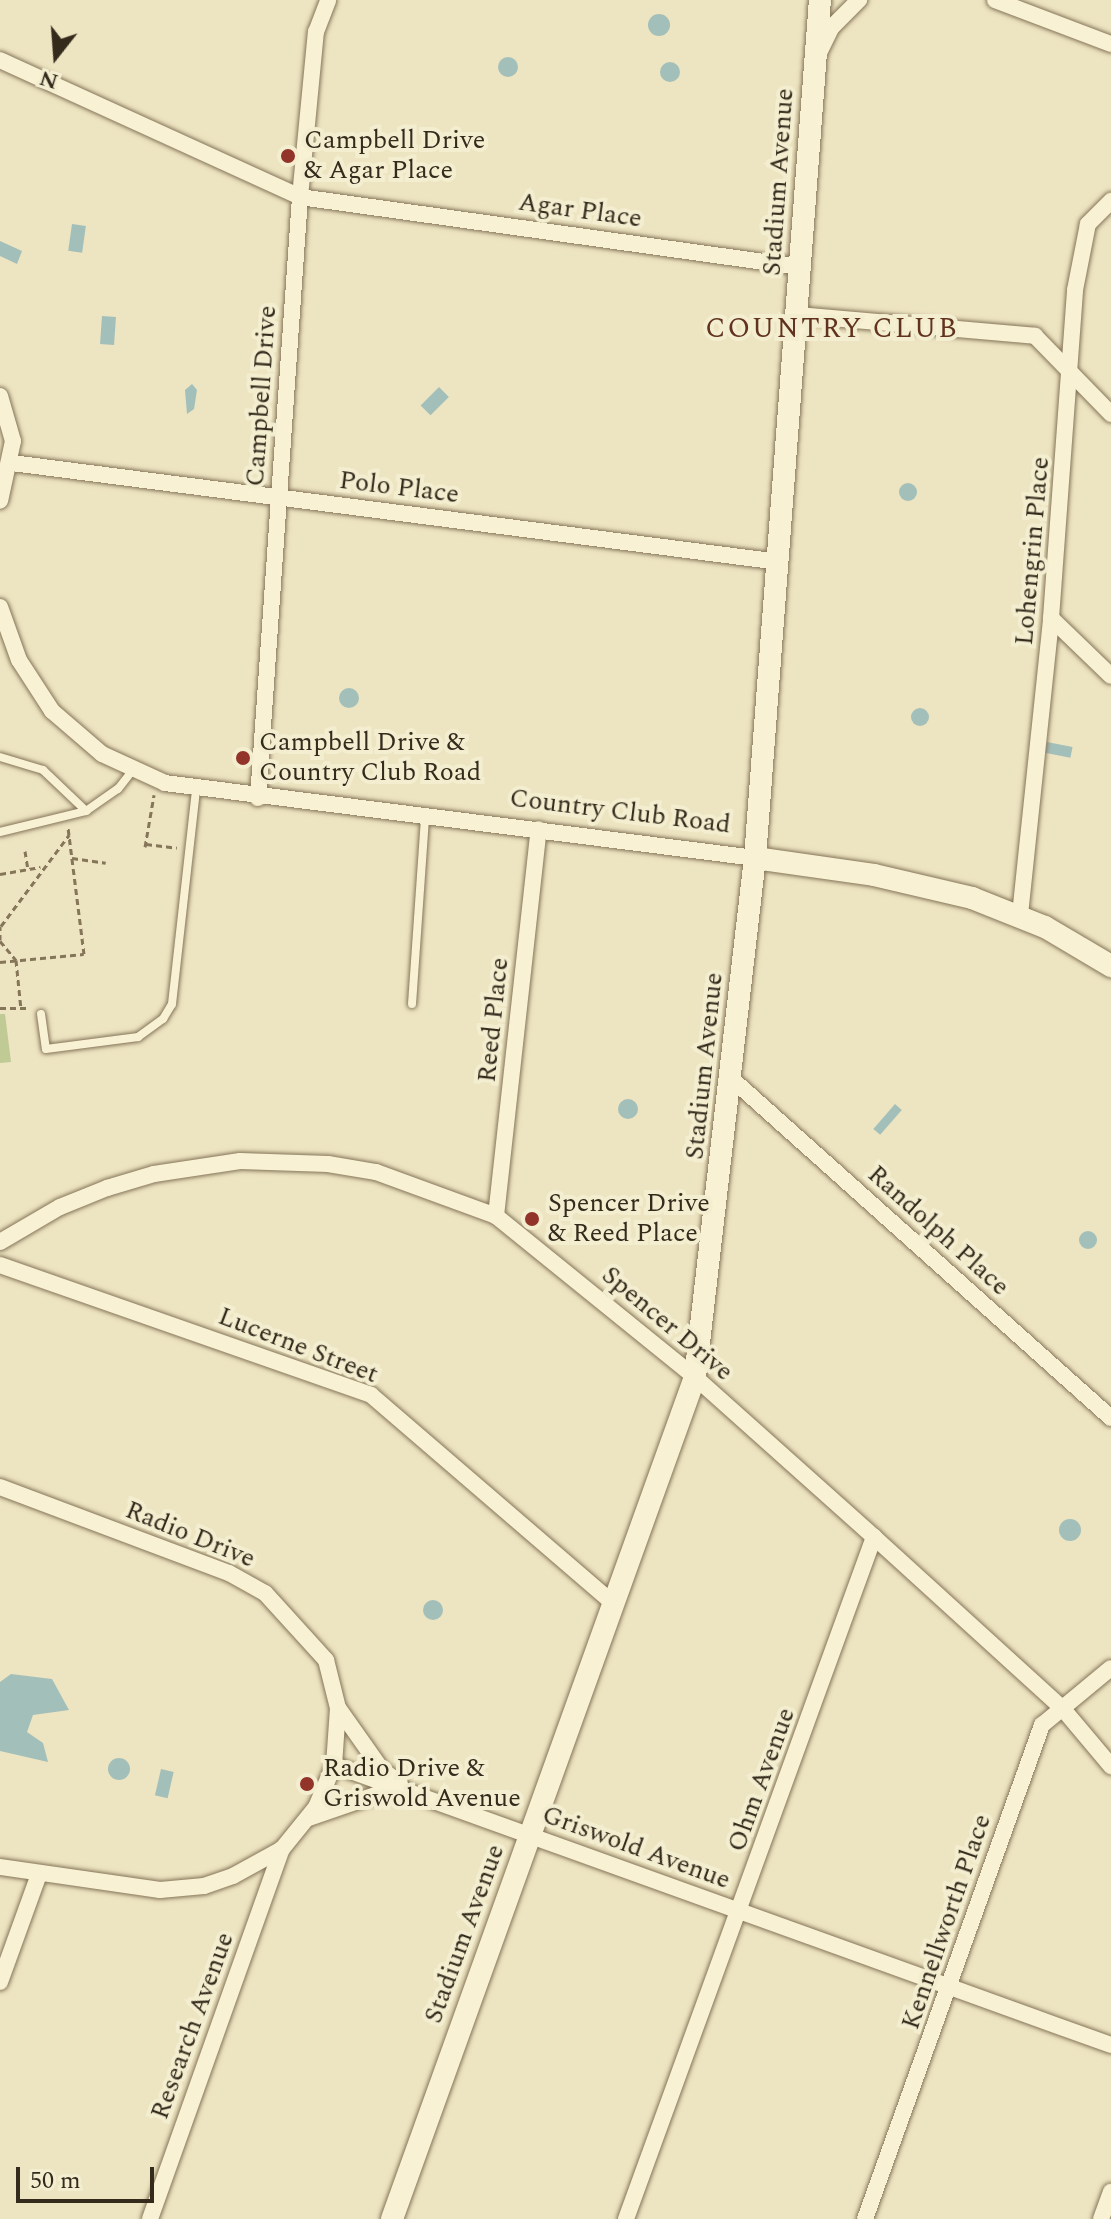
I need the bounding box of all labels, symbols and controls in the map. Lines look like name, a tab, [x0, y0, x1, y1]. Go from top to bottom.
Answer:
north arrow	[16, 16, 96, 96]
text: N	[35, 61, 62, 98]
street label: Stadium Avenue	[757, 87, 801, 277]
place label: Campbell Drive & Agar Place	[304, 125, 485, 186]
marker: Campbell Drive & Agar Place	[279, 147, 297, 165]
street label: Agar Place	[516, 187, 644, 235]
street label: Campbell Drive	[240, 304, 284, 488]
district label: COUNTRY CLUB	[705, 312, 959, 346]
street label: Lohengrin Place	[1009, 455, 1057, 647]
street label: Polo Place	[337, 465, 461, 511]
place label: Campbell Drive & Country Club Road	[259, 727, 481, 788]
marker: Campbell Drive & Country Club Road	[234, 749, 252, 767]
street label: Country Club Road	[508, 783, 732, 841]
street label: Reed Place	[472, 956, 516, 1084]
street label: Stadium Avenue	[680, 971, 730, 1161]
street label: Randolph Place	[861, 1159, 1015, 1303]
place label: Spencer Drive & Reed Place	[548, 1188, 710, 1250]
marker: Spencer Drive & Reed Place	[523, 1210, 541, 1228]
street label: Spencer Drive	[595, 1260, 739, 1388]
street label: Lucerne Street	[214, 1301, 382, 1391]
street label: Radio Drive	[121, 1495, 259, 1575]
street label: Ohm Avenue	[722, 1704, 802, 1856]
place label: Radio Drive & Griswold Avenue	[323, 1753, 521, 1814]
marker: Radio Drive & Griswold Avenue	[298, 1775, 316, 1793]
street label: Griswold Avenue	[538, 1800, 734, 1896]
street label: Kennellworth Place	[896, 1810, 998, 2034]
street label: Stadium Avenue	[418, 1840, 512, 2028]
street label: Research Avenue	[145, 1928, 241, 2124]
scale bar	[20, 2151, 158, 2201]
text: 50 m	[30, 2163, 81, 2199]

